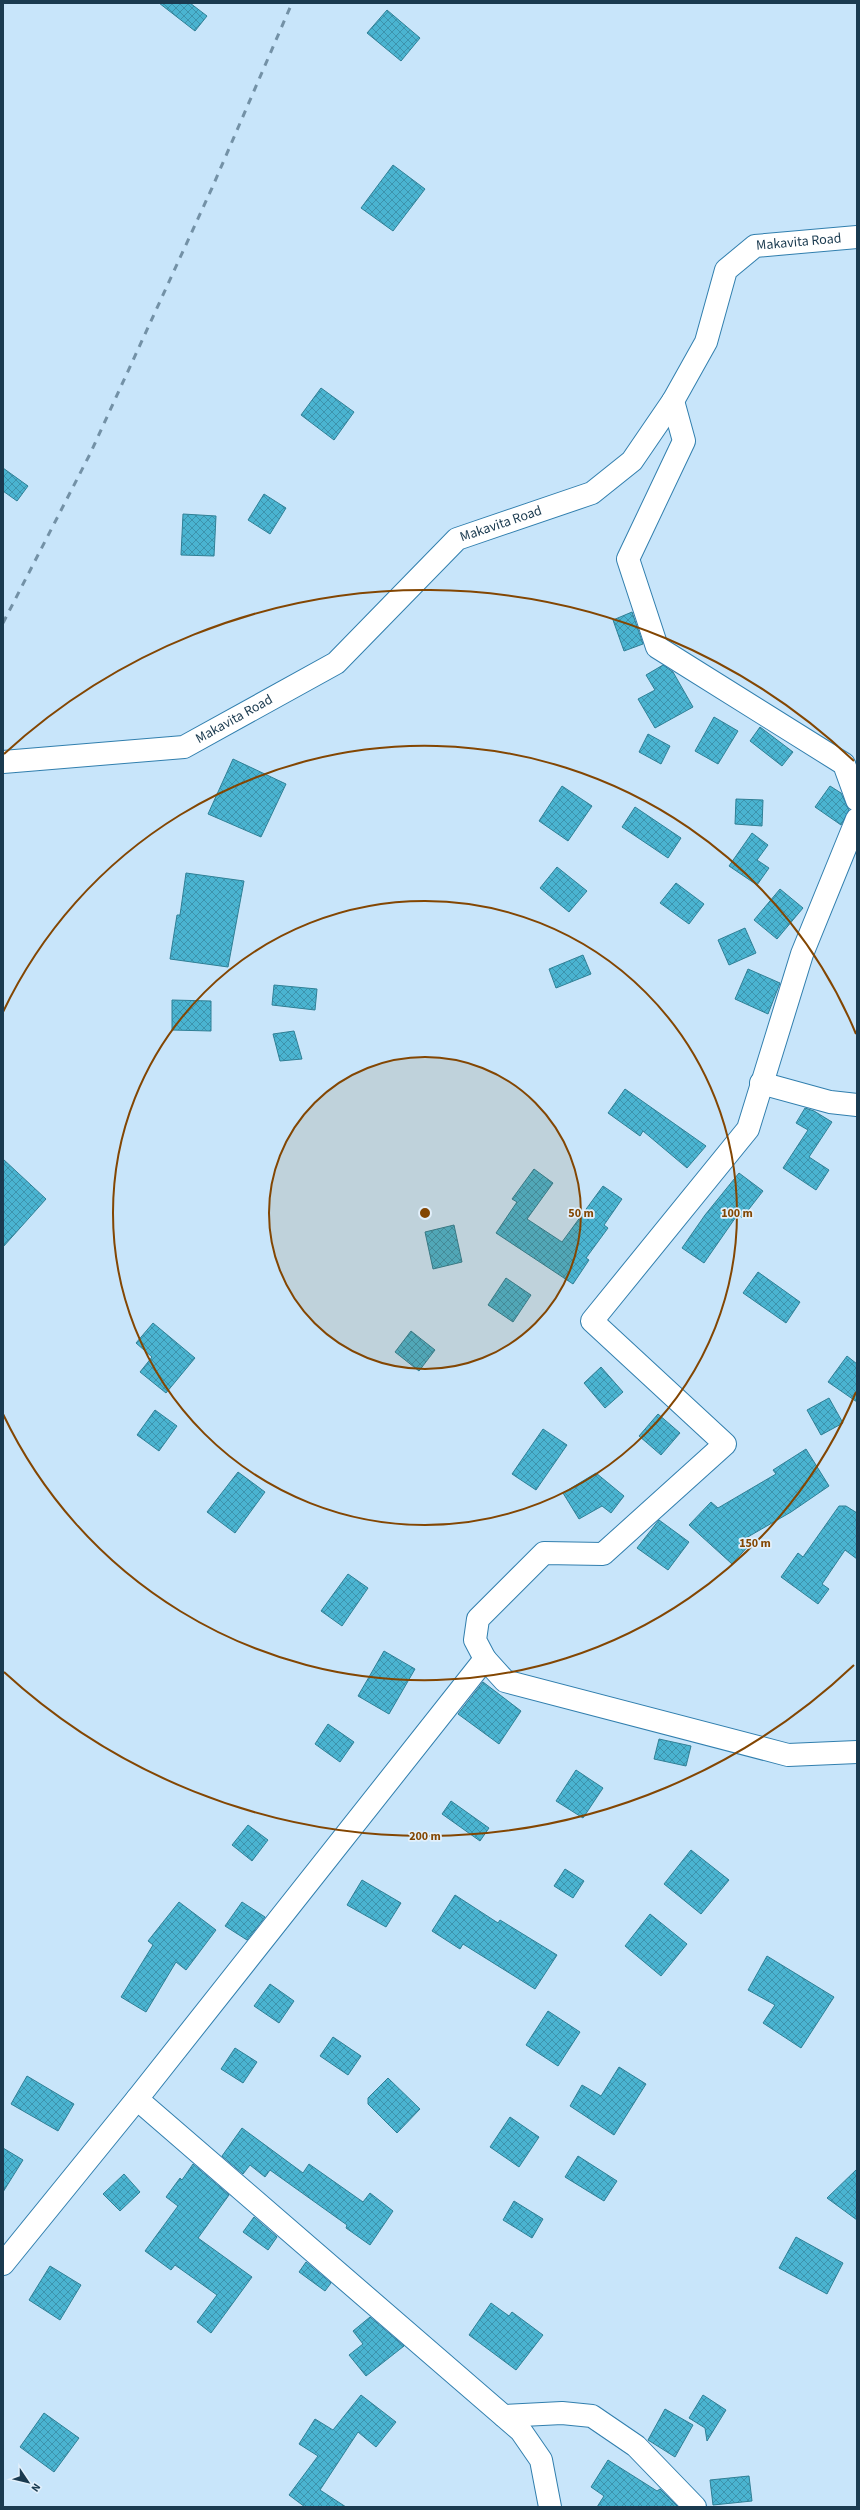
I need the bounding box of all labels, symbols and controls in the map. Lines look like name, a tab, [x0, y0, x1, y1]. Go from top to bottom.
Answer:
street label: Makavita Road	[755, 228, 842, 256]
street label: Makavita Road	[457, 501, 545, 547]
street label: Makavita Road	[192, 690, 276, 749]
text: 50 m	[568, 1205, 594, 1222]
text: 100 m	[721, 1205, 753, 1222]
centre of rings	[418, 1206, 432, 1220]
text: 150 m	[739, 1535, 771, 1552]
text: 200 m	[409, 1828, 441, 1845]
north arrow	[8, 2462, 48, 2502]
text: N	[28, 2480, 44, 2495]

